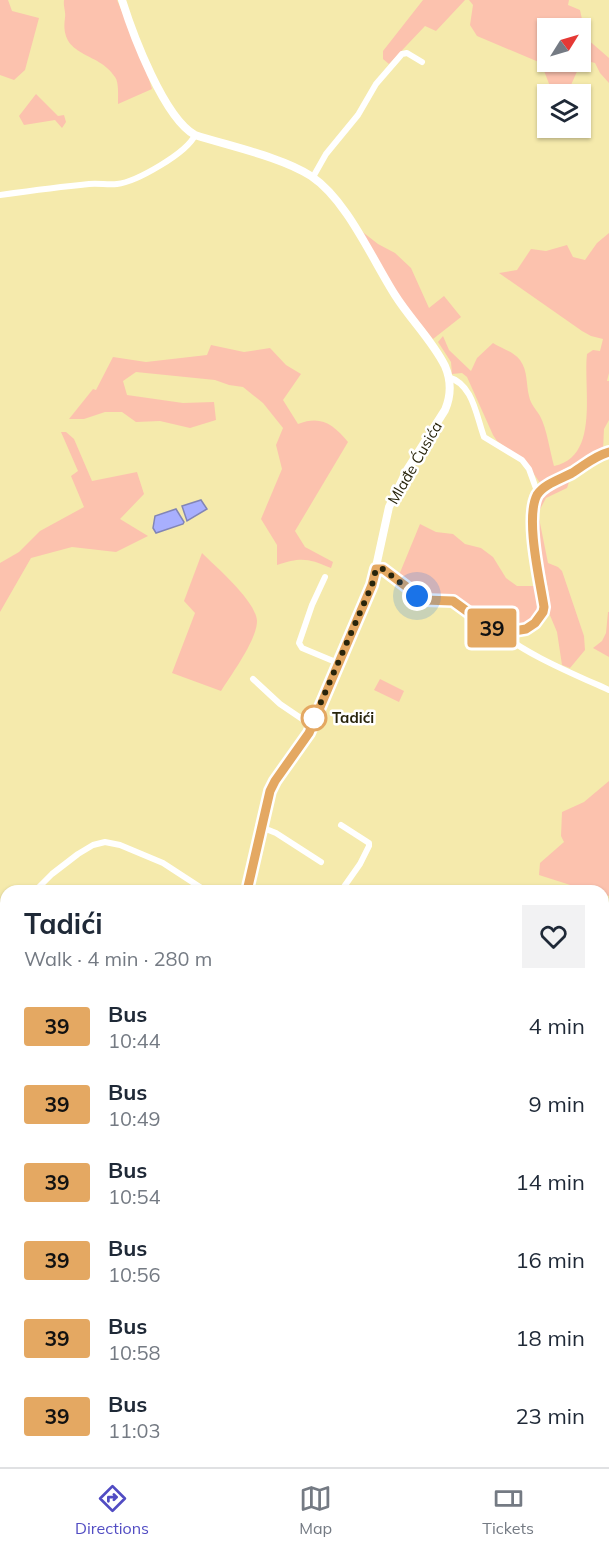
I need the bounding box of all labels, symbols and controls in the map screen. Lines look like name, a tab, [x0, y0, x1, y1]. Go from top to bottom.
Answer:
north arrow	[537, 18, 591, 72]
map controls	[537, 18, 591, 138]
button: layers	[537, 84, 591, 138]
street label: Mlađe Ćusića	[383, 418, 446, 508]
your location	[402, 581, 432, 611]
line badge: 39	[465, 608, 519, 648]
text: 39	[479, 615, 505, 641]
marker: Tadići	[301, 705, 327, 731]
place label: Tadići	[332, 708, 374, 727]
button: heart	[522, 905, 585, 968]
text: Tadići	[24, 906, 103, 941]
text: Walk · 4 min · 280 m	[24, 946, 212, 971]
text: Bus	[108, 1000, 147, 1028]
text: 4 min	[529, 1012, 585, 1040]
text: 39	[44, 1013, 70, 1039]
text: 10:44	[108, 1028, 161, 1053]
text: Bus	[108, 1078, 147, 1106]
text: 9 min	[529, 1090, 585, 1118]
text: 39	[44, 1091, 70, 1117]
text: 10:49	[108, 1106, 161, 1131]
text: Bus	[108, 1156, 147, 1184]
text: 14 min	[515, 1168, 585, 1196]
text: 39	[44, 1169, 70, 1195]
text: 10:54	[108, 1184, 161, 1209]
text: Bus	[108, 1234, 147, 1262]
text: 16 min	[515, 1246, 585, 1274]
text: 39	[44, 1247, 70, 1273]
text: 10:56	[108, 1262, 161, 1287]
text: Bus	[108, 1312, 147, 1340]
text: 18 min	[515, 1324, 585, 1352]
text: 39	[44, 1325, 70, 1351]
text: 10:58	[108, 1340, 161, 1365]
text: Bus	[108, 1390, 147, 1418]
text: 23 min	[515, 1402, 585, 1430]
text: 39	[44, 1403, 70, 1429]
text: 11:03	[108, 1418, 161, 1443]
tab: Directions	[75, 1482, 149, 1538]
tab: Map	[299, 1482, 332, 1538]
tab: Tickets	[482, 1482, 534, 1538]

